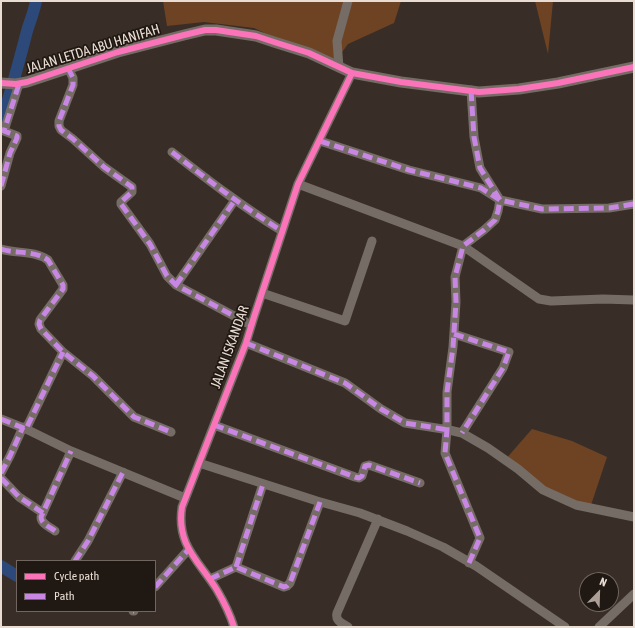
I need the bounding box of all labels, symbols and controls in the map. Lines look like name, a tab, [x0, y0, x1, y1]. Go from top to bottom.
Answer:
street label: JALAN LETDA ABU HANIFAH	[24, 21, 162, 77]
street label: JALAN ISKANDAR	[207, 303, 253, 391]
legend	[16, 560, 156, 612]
text: Cycle path	[54, 569, 99, 583]
north arrow	[579, 572, 619, 612]
text: N	[598, 575, 609, 589]
text: Path	[54, 589, 75, 603]

